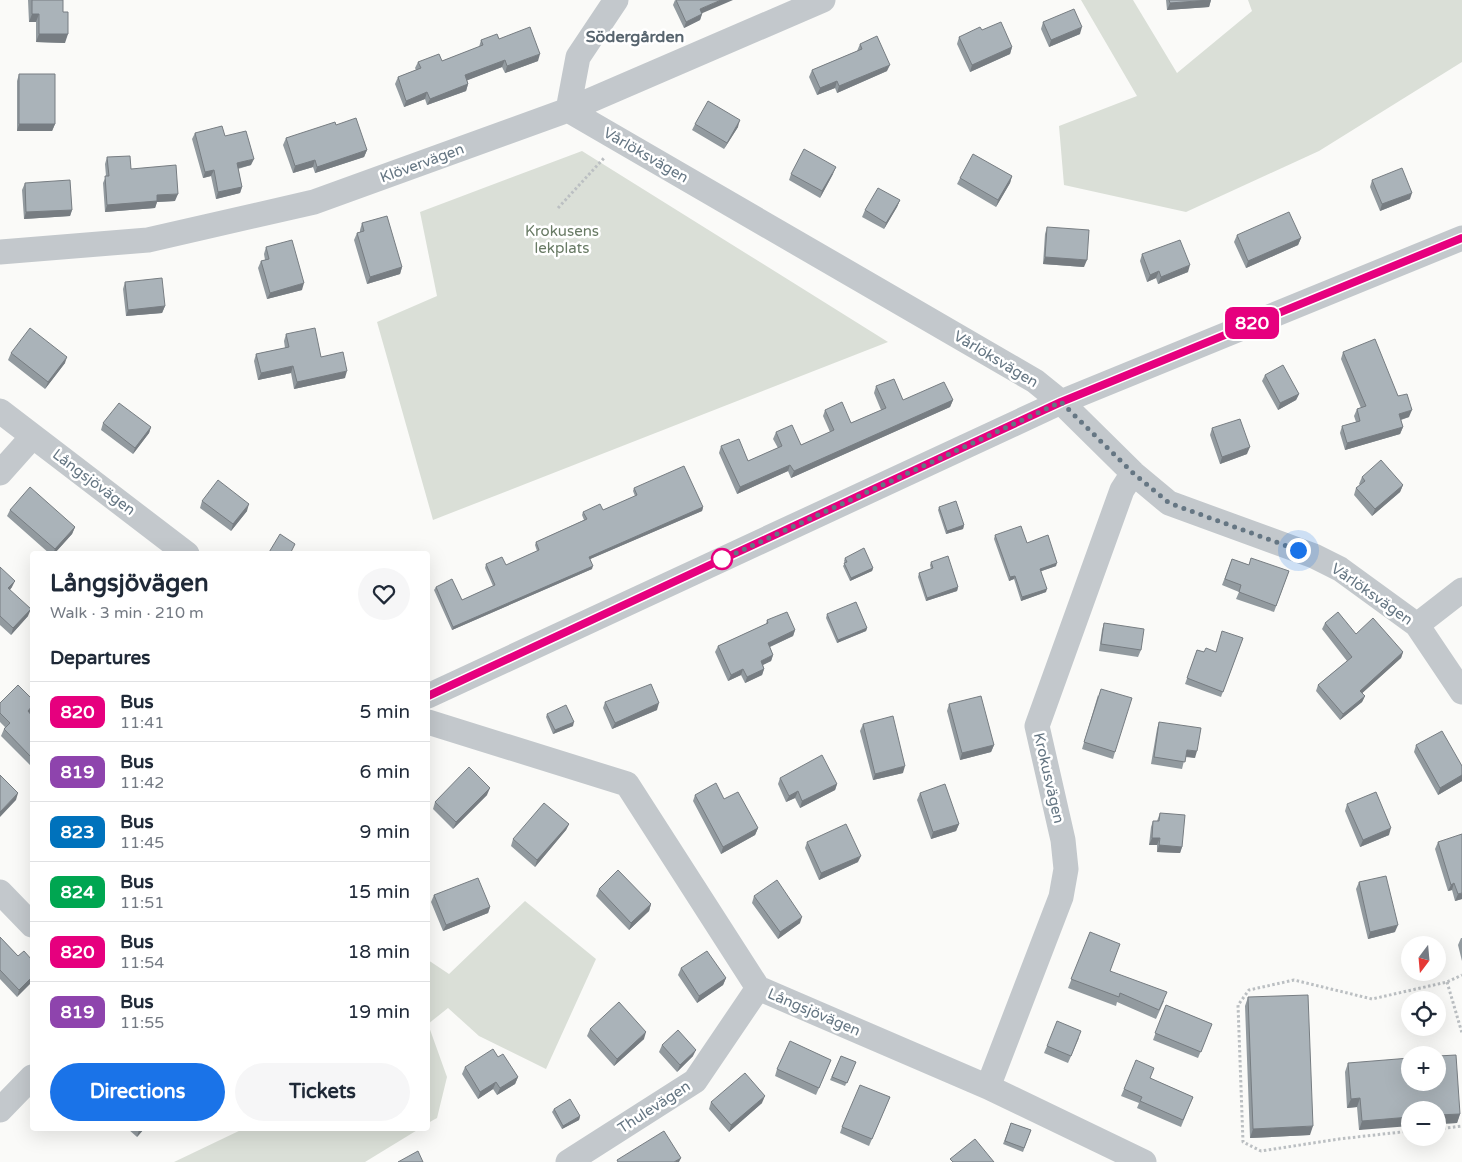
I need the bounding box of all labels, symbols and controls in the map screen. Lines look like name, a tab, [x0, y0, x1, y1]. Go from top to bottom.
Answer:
district label: Södergården	[586, 27, 684, 47]
street label: Vårlöksvägen	[600, 123, 692, 187]
street label: Klövervägen	[377, 139, 467, 187]
park label: Krokusens lekplats	[525, 222, 599, 257]
line badge: 820	[1223, 307, 1281, 339]
text: 820	[1235, 312, 1269, 334]
street label: Vårlöksvägen	[951, 327, 1041, 391]
street label: Långsjövägen	[49, 445, 139, 519]
your location	[1286, 538, 1311, 563]
unlabelled marker	[711, 548, 733, 570]
street label: Vårlöksvägen	[1328, 559, 1416, 629]
button: heart	[358, 568, 410, 620]
text: Långsjövägen	[50, 569, 209, 598]
text: Walk · 3 min · 210 m	[50, 603, 204, 623]
text: Departures	[50, 647, 150, 669]
text: Bus	[120, 691, 154, 713]
text: 820	[61, 701, 94, 723]
text: 5 min	[359, 701, 410, 723]
text: 11:41	[120, 713, 164, 733]
street label: Krokusvägen	[1030, 731, 1068, 825]
text: Bus	[120, 751, 154, 773]
text: 819	[61, 761, 94, 783]
text: 6 min	[359, 761, 410, 783]
text: 11:42	[120, 773, 164, 793]
text: Bus	[120, 811, 154, 833]
text: 823	[61, 821, 94, 843]
text: 9 min	[359, 821, 410, 843]
text: 11:45	[120, 833, 164, 853]
text: Bus	[120, 871, 154, 893]
text: 824	[61, 881, 94, 903]
text: 15 min	[347, 881, 410, 903]
text: 11:51	[120, 893, 164, 913]
text: Bus	[120, 931, 154, 953]
north arrow	[1401, 936, 1446, 981]
map controls	[1401, 936, 1446, 1146]
text: 820	[61, 941, 94, 963]
text: 18 min	[347, 941, 410, 963]
text: 11:54	[120, 953, 164, 973]
street label: Långsjövägen	[765, 984, 863, 1040]
text: Bus	[120, 991, 154, 1013]
button: locate	[1401, 991, 1446, 1036]
text: 819	[61, 1001, 94, 1023]
text: 19 min	[347, 1001, 410, 1023]
text: 11:55	[120, 1013, 164, 1033]
button: +	[1401, 1046, 1446, 1091]
button: Directions	[50, 1063, 225, 1121]
button: Tickets	[235, 1063, 410, 1121]
street label: Thulevägen	[614, 1077, 694, 1137]
button: −	[1401, 1101, 1446, 1146]

